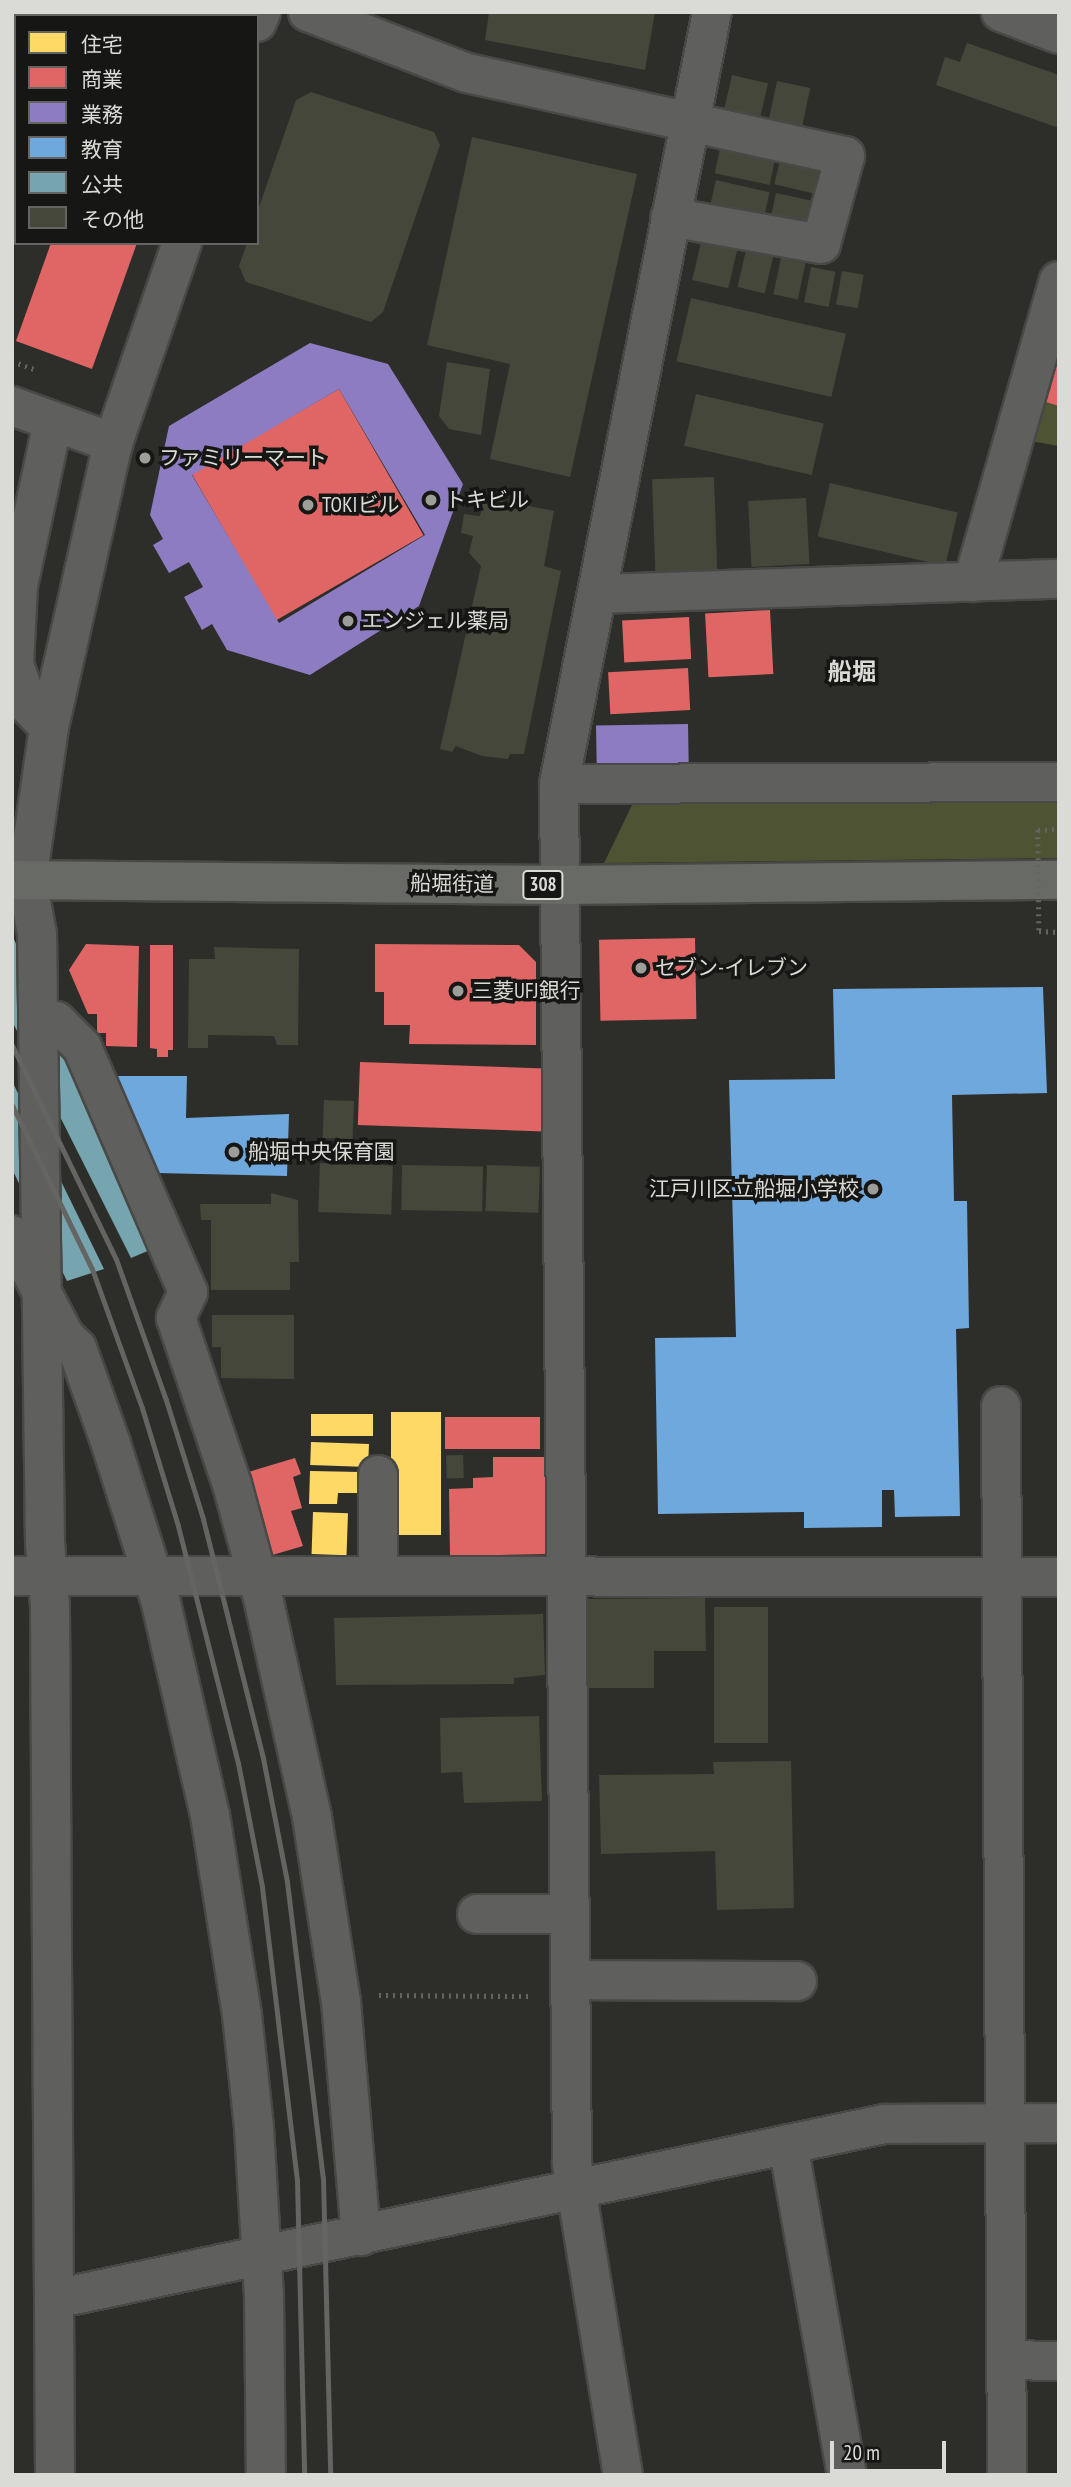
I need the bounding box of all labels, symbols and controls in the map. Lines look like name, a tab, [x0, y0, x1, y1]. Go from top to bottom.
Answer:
legend	[14, 14, 259, 245]
text: 住宅	[81, 31, 123, 58]
text: 商業	[81, 66, 123, 93]
text: 業務	[81, 101, 123, 128]
text: 教育	[81, 136, 123, 163]
text: 公共	[81, 171, 123, 198]
text: その他	[81, 206, 144, 233]
place label: ファミリーマート	[159, 445, 327, 471]
marker: ファミリーマート	[137, 450, 153, 466]
place label: トキビル	[445, 487, 529, 513]
place label: TOKIビル	[322, 492, 399, 518]
marker: トキビル	[423, 492, 439, 508]
marker: TOKIビル	[300, 497, 316, 513]
place label: エンジェル薬局	[362, 608, 509, 634]
marker: エンジェル薬局	[340, 613, 356, 629]
district label: 船堀	[828, 658, 876, 686]
road number: 308	[522, 870, 564, 900]
street label: 船堀街道	[410, 871, 494, 897]
place label: セブン-イレブン	[655, 955, 808, 981]
marker: セブン-イレブン	[633, 960, 649, 976]
place label: 三菱UFJ銀行	[472, 978, 581, 1004]
marker: 三菱UFJ銀行	[450, 983, 466, 999]
place label: 船堀中央保育園	[248, 1139, 395, 1165]
marker: 船堀中央保育園	[226, 1144, 242, 1160]
place label: 江戸川区立船堀小学校	[649, 1176, 859, 1202]
marker: 江戸川区立船堀小学校	[865, 1181, 881, 1197]
scale bar	[833, 2428, 948, 2472]
text: 20 m	[843, 2439, 880, 2466]

